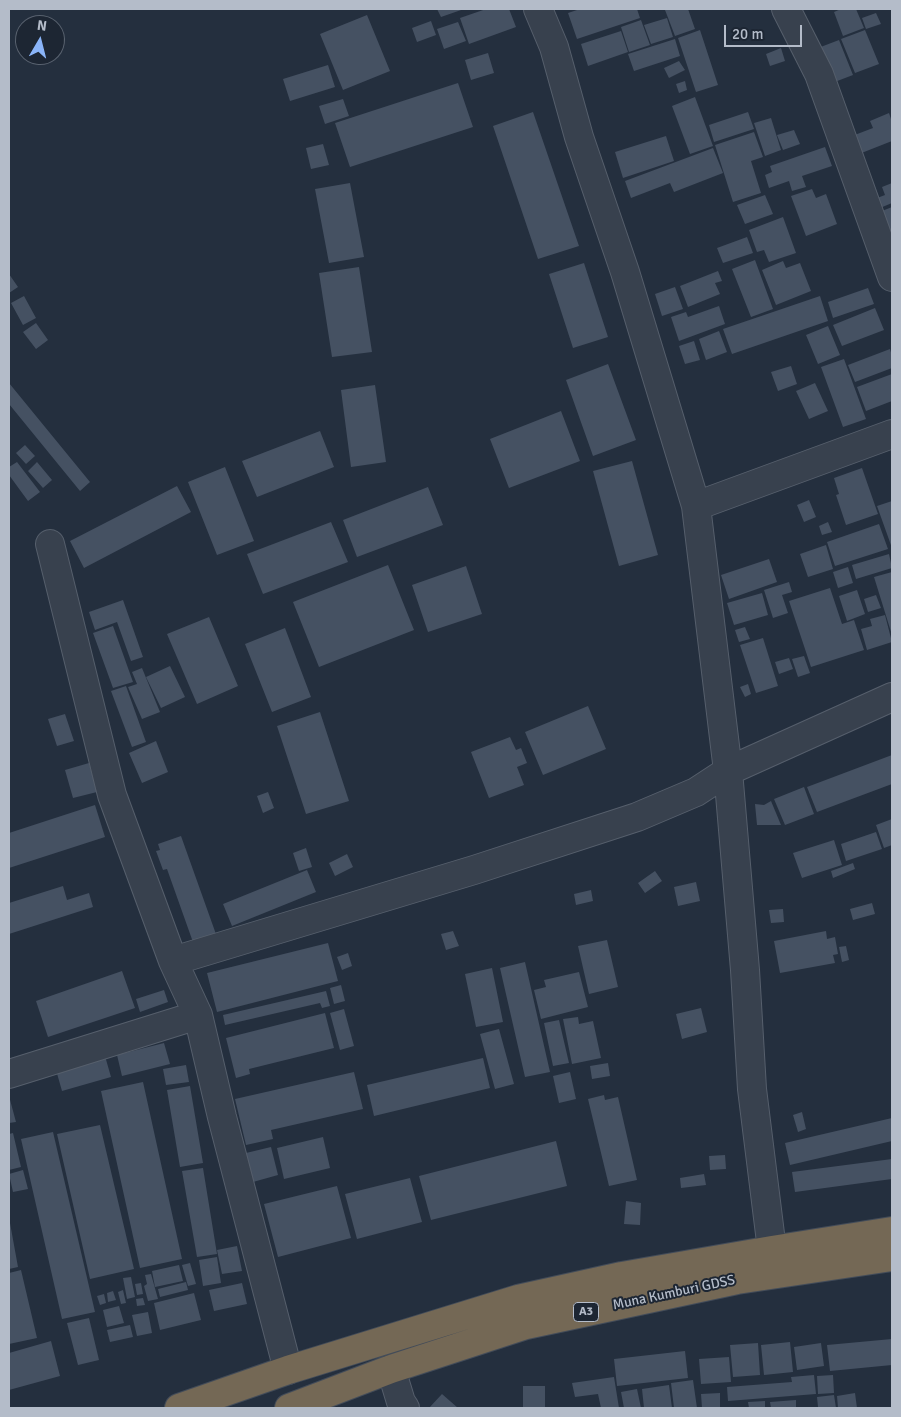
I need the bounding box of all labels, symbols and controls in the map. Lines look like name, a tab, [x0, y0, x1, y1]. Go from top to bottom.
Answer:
north arrow	[15, 15, 65, 65]
scale bar	[726, 15, 804, 47]
text: N	[36, 17, 48, 35]
text: 20 m	[732, 25, 763, 43]
street label: Muna Kumburi GDSS	[611, 1272, 737, 1314]
road number: A3	[574, 1302, 598, 1321]

